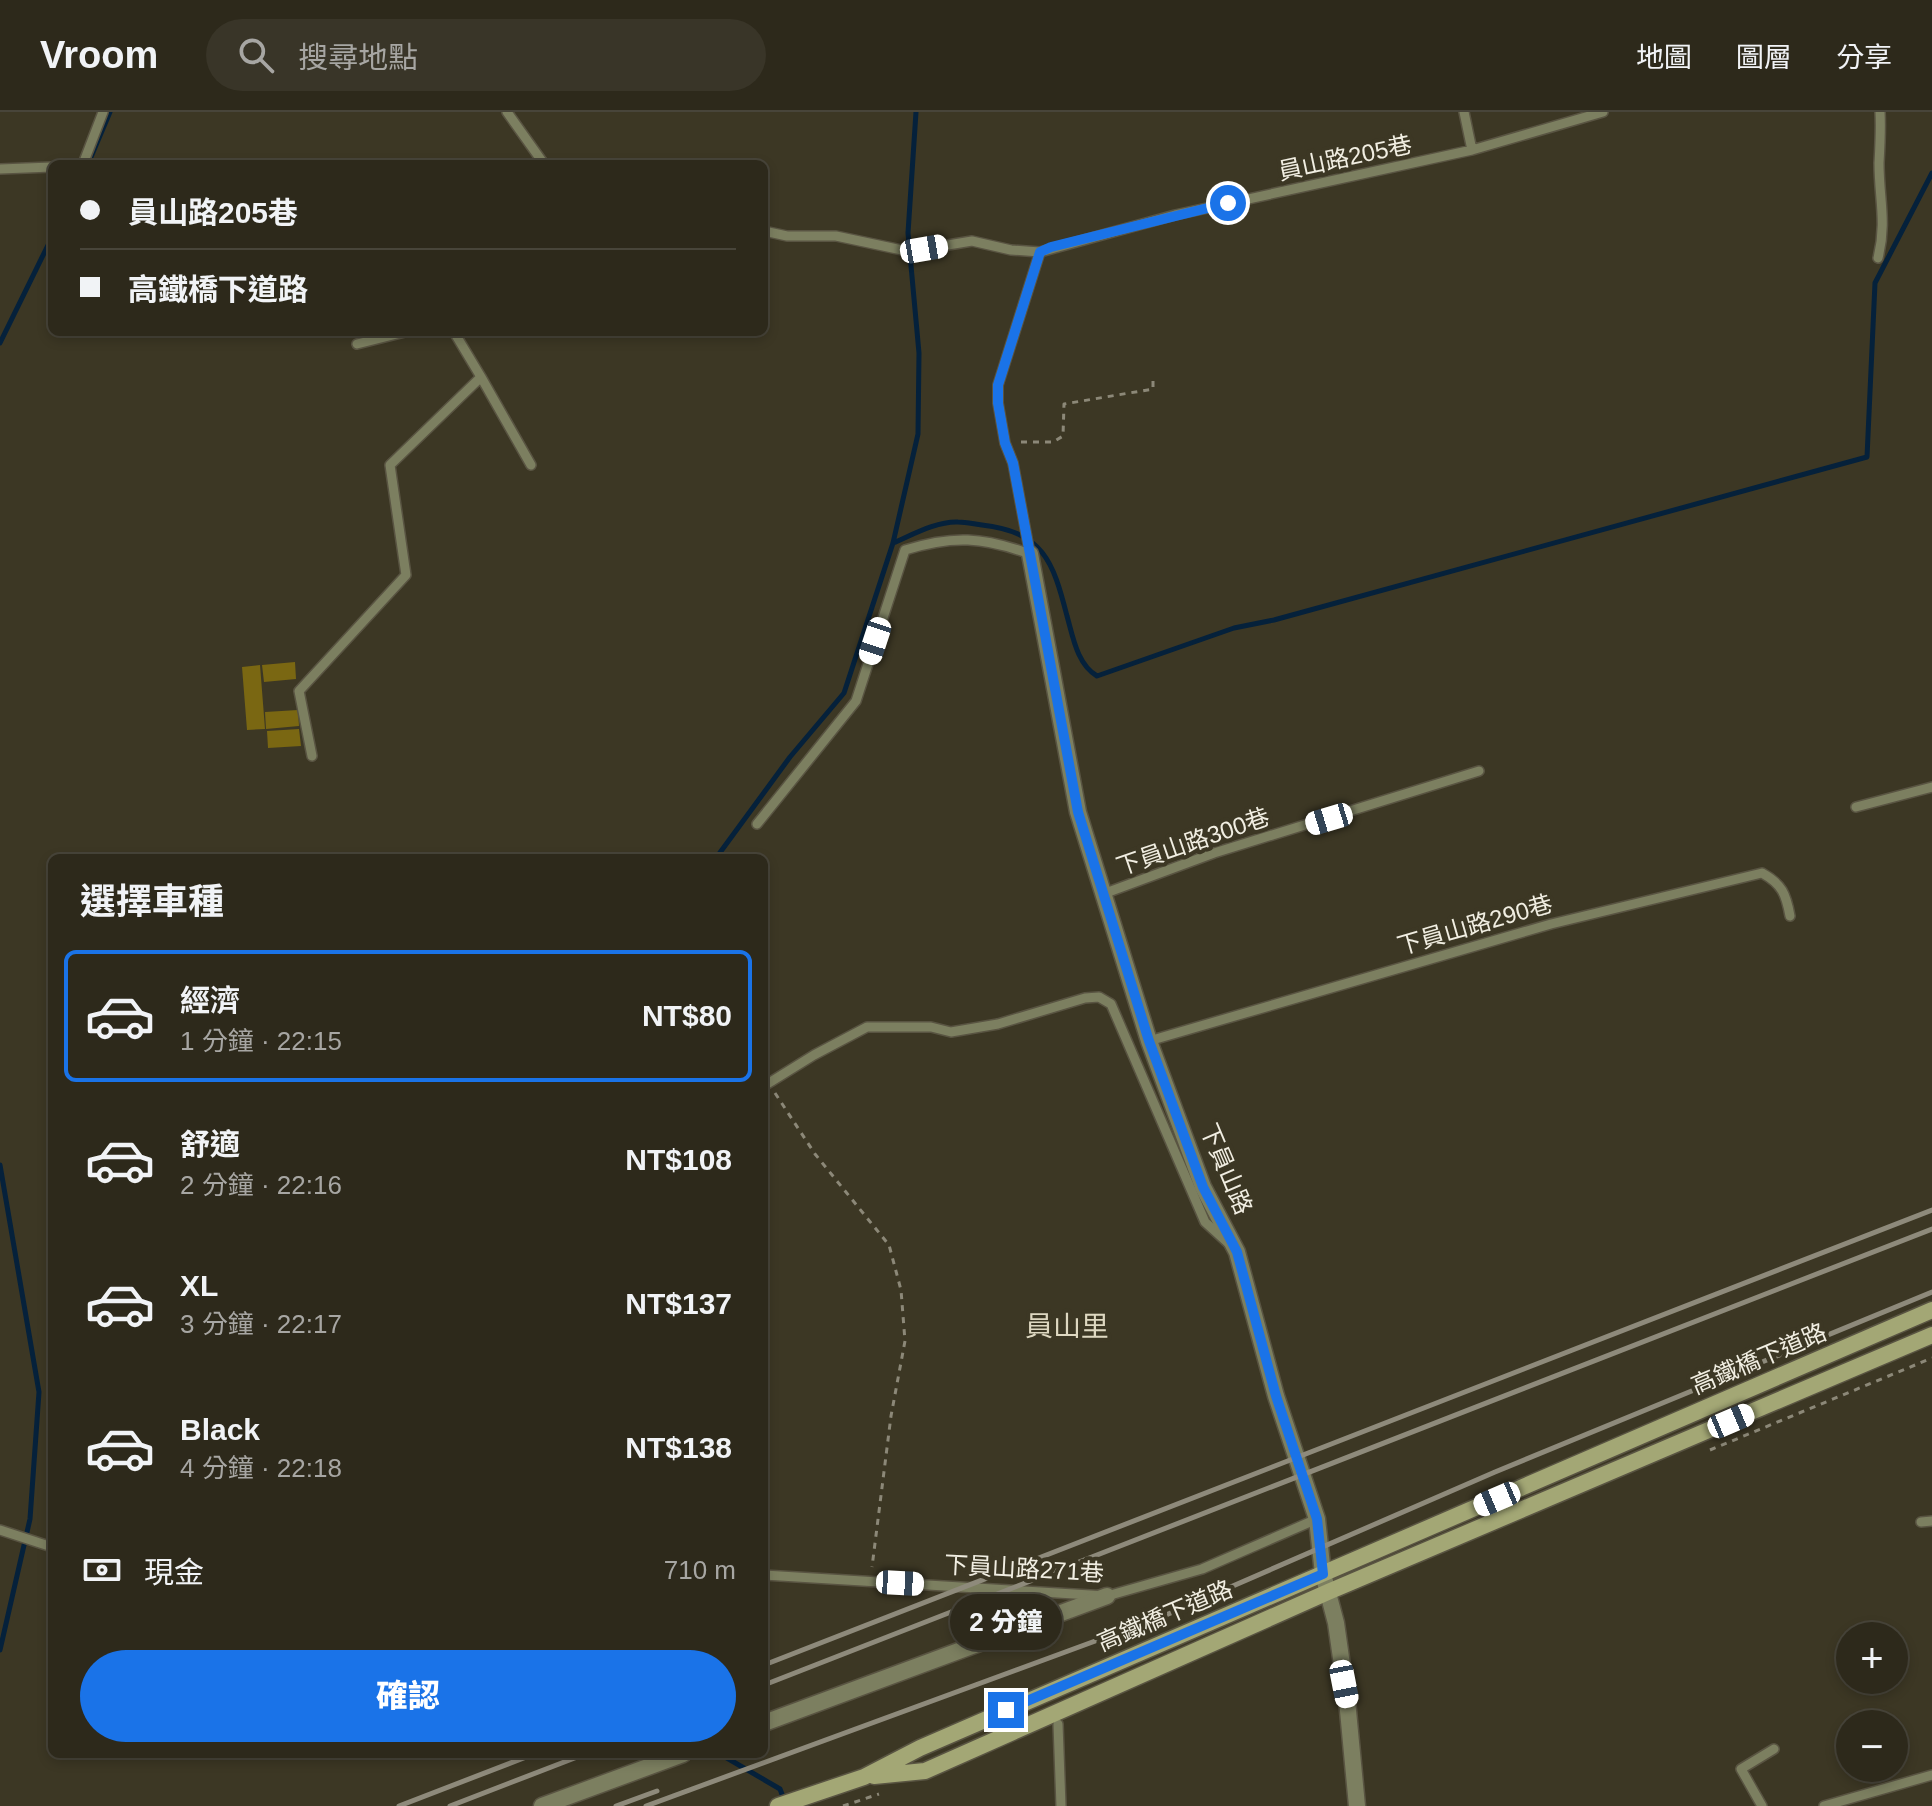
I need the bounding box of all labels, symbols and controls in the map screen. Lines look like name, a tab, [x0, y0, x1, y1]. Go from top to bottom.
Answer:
search box	[206, 19, 766, 91]
icon: search	[234, 33, 278, 77]
text: Vroom	[40, 34, 158, 76]
text: 搜尋地點	[298, 41, 418, 74]
text: 地圖	[1636, 42, 1692, 73]
text: 圖層	[1736, 42, 1792, 73]
text: 分享	[1836, 42, 1892, 73]
street label: 員山路205巷	[1276, 130, 1414, 185]
route start	[1210, 185, 1246, 221]
text: 員山路205巷	[128, 196, 298, 229]
car	[898, 233, 950, 265]
text: 高鐵橋下道路	[128, 273, 308, 306]
car	[856, 614, 894, 668]
car	[1303, 801, 1355, 837]
street label: 下員山路300巷	[1113, 803, 1273, 880]
text: 選擇車種	[80, 881, 224, 922]
street label: 下員山路290巷	[1394, 889, 1556, 960]
icon: car	[84, 980, 156, 1052]
text: 經濟	[180, 984, 240, 1017]
text: NT$80	[642, 999, 732, 1032]
text: 1 分鐘 · 22:15	[180, 1026, 342, 1056]
street label: 下員山路	[1195, 1119, 1258, 1218]
icon: car	[84, 1124, 156, 1196]
text: 舒適	[180, 1128, 240, 1161]
text: NT$108	[625, 1143, 732, 1176]
text: 2 分鐘 · 22:16	[180, 1170, 342, 1200]
icon: car	[84, 1268, 156, 1340]
text: XL	[180, 1269, 218, 1302]
text: NT$137	[625, 1287, 732, 1320]
text: 3 分鐘 · 22:17	[180, 1309, 342, 1339]
district label: 員山里	[1025, 1311, 1109, 1342]
street label: 高鐵橋下道路	[1687, 1318, 1830, 1399]
car	[1704, 1401, 1758, 1441]
icon: car	[84, 1412, 156, 1484]
text: Black	[180, 1413, 260, 1446]
text: NT$138	[625, 1431, 732, 1464]
text: 4 分鐘 · 22:18	[180, 1453, 342, 1483]
car	[1470, 1479, 1524, 1519]
icon: cash	[80, 1548, 124, 1592]
street label: 下員山路271巷	[943, 1551, 1105, 1586]
text: 710 m	[664, 1555, 736, 1585]
text: 現金	[144, 1556, 204, 1589]
car	[875, 1570, 925, 1596]
street label: 高鐵橋下道路	[1093, 1575, 1236, 1656]
callout: 2 分鐘	[950, 1594, 1062, 1650]
text: 2 分鐘	[969, 1607, 1043, 1637]
map controls	[1836, 1622, 1908, 1782]
button: +	[1836, 1622, 1908, 1694]
button: 確認	[80, 1650, 736, 1742]
car	[1328, 1658, 1360, 1710]
route end	[988, 1692, 1024, 1728]
button: −	[1836, 1710, 1908, 1782]

